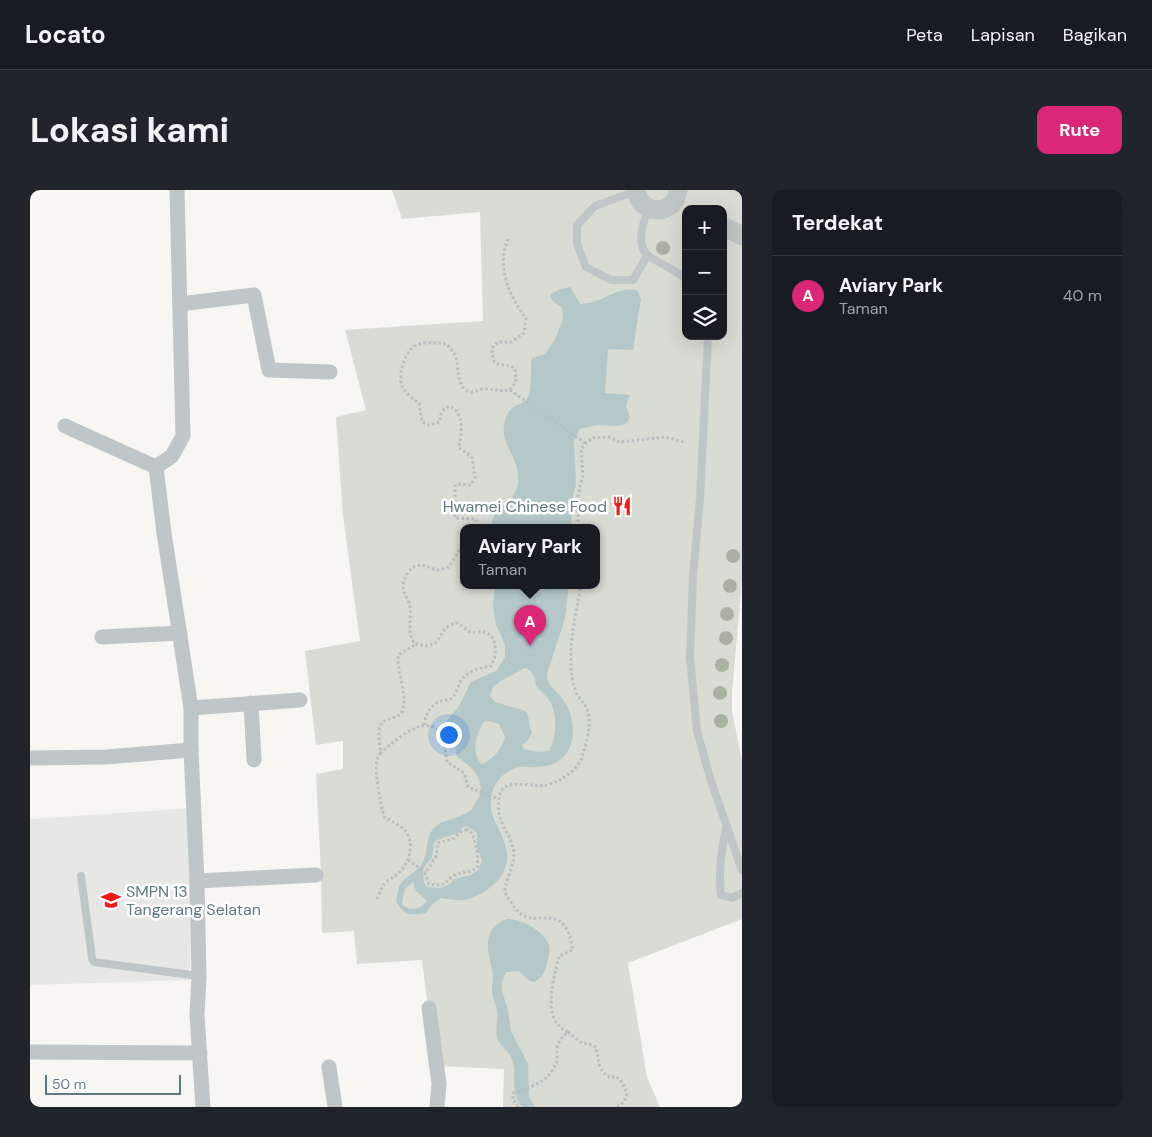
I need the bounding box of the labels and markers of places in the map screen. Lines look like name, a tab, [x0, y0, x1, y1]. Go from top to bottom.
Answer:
restaurant icon: Hwamei Chinese Food	[611, 495, 633, 517]
place label: Hwamei Chinese Food	[443, 496, 607, 517]
pin: A	[514, 605, 546, 646]
place label: SMPN 13 Tangerang Selatan	[126, 881, 261, 920]
school or university icon: SMPN 13 Tangerang Selatan	[100, 889, 122, 911]

